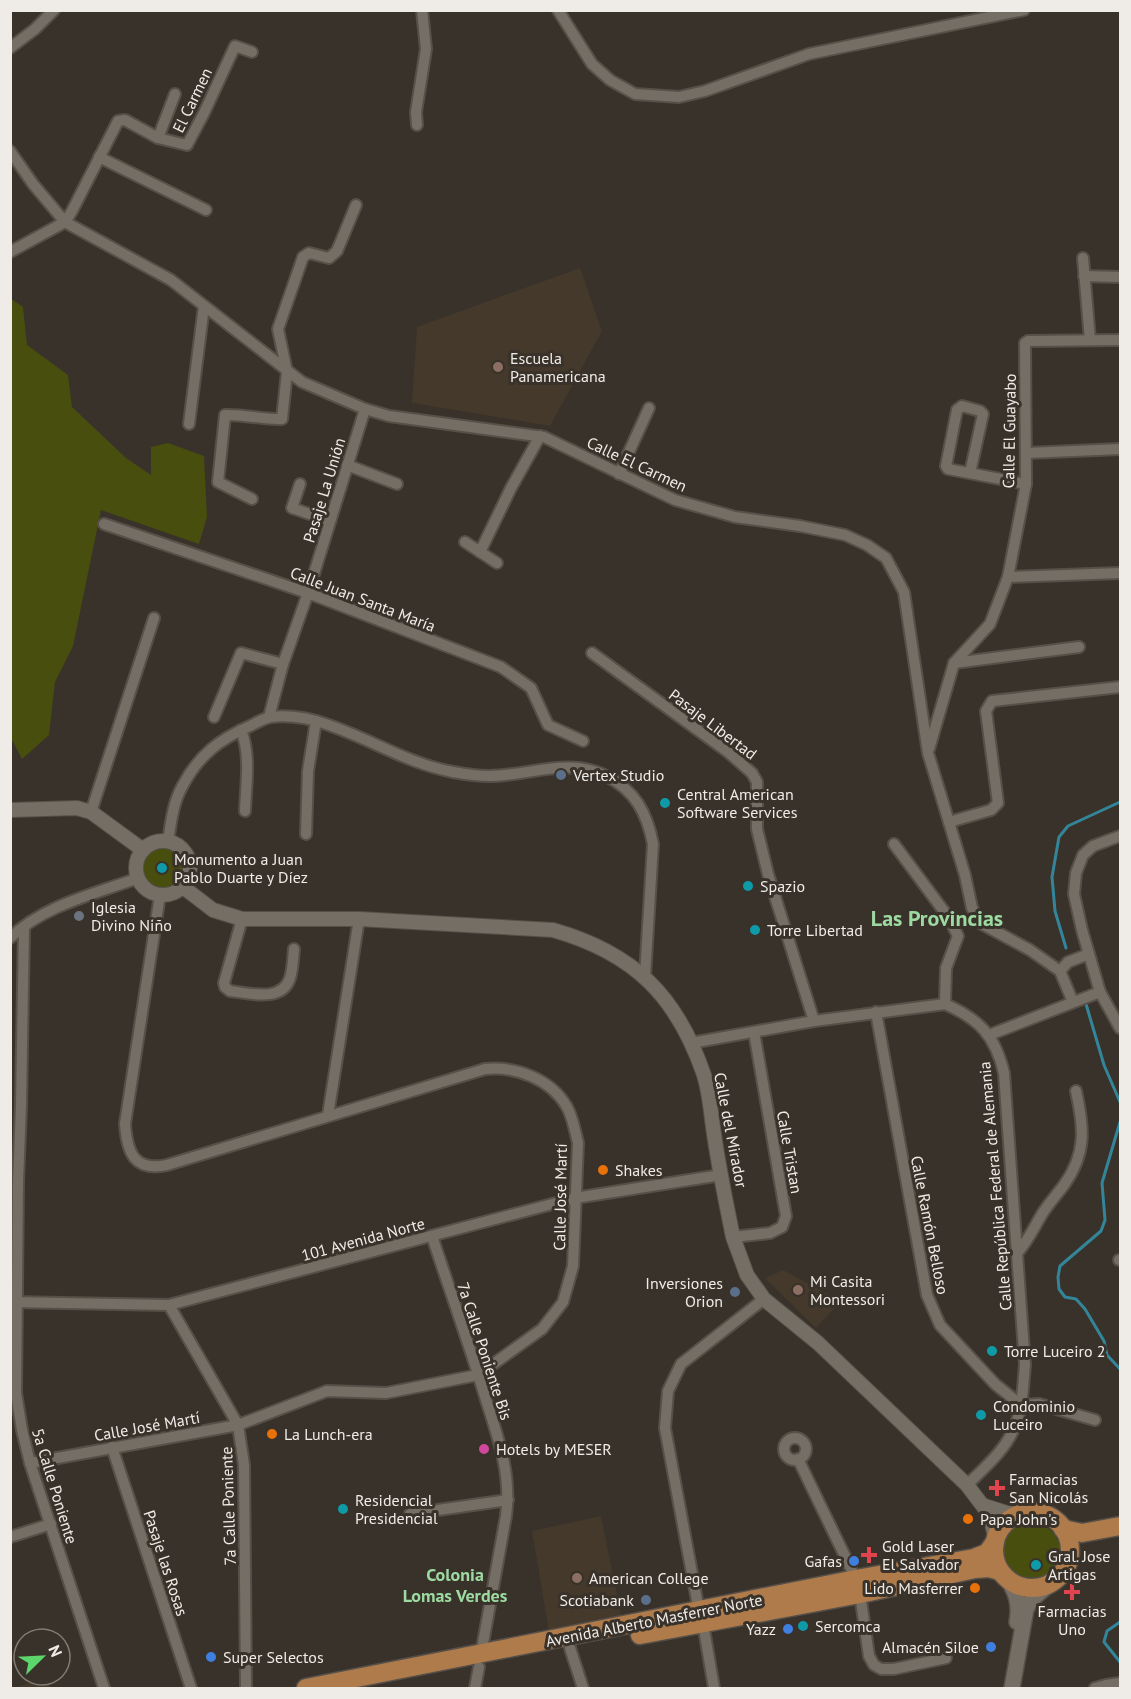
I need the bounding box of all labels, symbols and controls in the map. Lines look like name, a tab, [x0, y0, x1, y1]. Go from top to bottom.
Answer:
street label: El Carmen	[168, 64, 216, 136]
place label: Escuela Panamericana	[510, 348, 606, 386]
marker: Escuela Panamericana	[491, 360, 505, 374]
street label: Calle El Guayabo	[998, 373, 1020, 489]
street label: Calle El Carmen	[584, 432, 690, 496]
street label: Pasaje La Unión	[299, 435, 349, 545]
street label: Calle Juan Santa María	[288, 562, 438, 636]
street label: Pasaje Libertad	[665, 684, 761, 764]
place label: Vertex Studio	[572, 765, 664, 785]
marker: Vertex Studio	[554, 768, 568, 782]
place label: Central American Software Services	[677, 784, 798, 822]
marker: Central American Software Services	[658, 796, 672, 810]
place label: Monumento a Juan Pablo Duarte y Díez	[174, 849, 308, 887]
marker: Monumento a Juan Pablo Duarte y Díez	[155, 861, 169, 875]
place label: Spazio	[760, 876, 805, 896]
marker: Spazio	[741, 879, 755, 893]
place label: Iglesia Divino Niño	[91, 897, 172, 935]
district label: Las Provincias	[871, 904, 1003, 932]
marker: Iglesia Divino Niño	[72, 909, 86, 923]
place label: Torre Libertad	[767, 920, 863, 940]
marker: Torre Libertad	[748, 923, 762, 937]
street label: Calle República Federal de Alemania	[974, 1061, 1016, 1311]
street label: Calle del Mirador	[710, 1071, 752, 1190]
street label: Calle Tristan	[773, 1109, 807, 1195]
street label: Calle José Martí	[549, 1143, 571, 1251]
street label: Calle Ramón Belloso	[907, 1154, 953, 1296]
place label: Shakes	[615, 1160, 663, 1180]
marker: Shakes	[596, 1163, 610, 1177]
street label: 101 Avenida Norte	[299, 1213, 427, 1265]
place label: Mi Casita Montessori	[810, 1271, 885, 1309]
place label: Inversiones Orion	[645, 1273, 723, 1311]
street label: 7a Calle Poniente Bis	[453, 1280, 517, 1423]
marker: Mi Casita Montessori	[791, 1283, 805, 1297]
marker: Inversiones Orion	[728, 1285, 742, 1299]
place label: Torre Luceiro 2	[1004, 1341, 1106, 1361]
marker: Torre Luceiro 2	[985, 1344, 999, 1358]
place label: Condominio Luceiro	[993, 1396, 1075, 1434]
street label: Calle José Martí	[93, 1407, 201, 1445]
marker: Condominio Luceiro	[974, 1408, 988, 1422]
place label: La Lunch-era	[284, 1424, 373, 1444]
street label: 5a Calle Poniente	[28, 1426, 82, 1546]
marker: La Lunch-era	[265, 1427, 279, 1441]
place label: Hotels by MESER	[496, 1439, 612, 1459]
marker: Hotels by MESER	[477, 1442, 491, 1456]
street label: 7a Calle Poniente	[216, 1446, 240, 1566]
place label: Farmacias San Nicolás	[1009, 1469, 1089, 1507]
marker: Farmacias San Nicolás	[990, 1481, 1004, 1495]
place label: Residencial Presidencial	[355, 1490, 438, 1528]
marker: Residencial Presidencial	[336, 1502, 350, 1516]
street label: Pasaje las Rosas	[139, 1508, 193, 1619]
place label: Papa John's	[980, 1509, 1057, 1529]
marker: Papa John's	[961, 1512, 975, 1526]
place label: Gold Laser El Salvador	[882, 1536, 959, 1574]
marker: Gold Laser El Salvador	[860, 1546, 878, 1564]
place label: Gral. Jose Artigas	[1048, 1546, 1110, 1584]
place label: Gafas	[804, 1551, 842, 1571]
marker: Gafas	[847, 1554, 861, 1568]
marker: Gral. Jose Artigas	[1029, 1558, 1043, 1572]
district label: Colonia Lomas Verdes	[403, 1563, 508, 1607]
place label: American College	[589, 1568, 709, 1588]
marker: American College	[570, 1571, 584, 1585]
place label: Lido Masferrer	[864, 1578, 964, 1598]
marker: Lido Masferrer	[968, 1581, 982, 1595]
marker: Farmacias Uno	[1065, 1585, 1079, 1599]
street label: Avenida Alberto Masferrer Norte	[544, 1589, 764, 1651]
place label: Scotiabank	[559, 1590, 634, 1610]
marker: Scotiabank	[639, 1593, 653, 1607]
place label: Farmacias Uno	[1038, 1601, 1107, 1639]
place label: Sercomca	[815, 1616, 881, 1636]
place label: Yazz	[746, 1619, 776, 1639]
marker: Sercomca	[796, 1619, 810, 1633]
marker: Yazz	[781, 1622, 795, 1636]
north arrow	[12, 1627, 72, 1687]
place label: Almacén Siloe	[882, 1637, 979, 1657]
marker: Almacén Siloe	[984, 1640, 998, 1654]
text: N	[44, 1642, 67, 1660]
place label: Super Selectos	[223, 1647, 324, 1667]
marker: Super Selectos	[204, 1650, 218, 1664]

